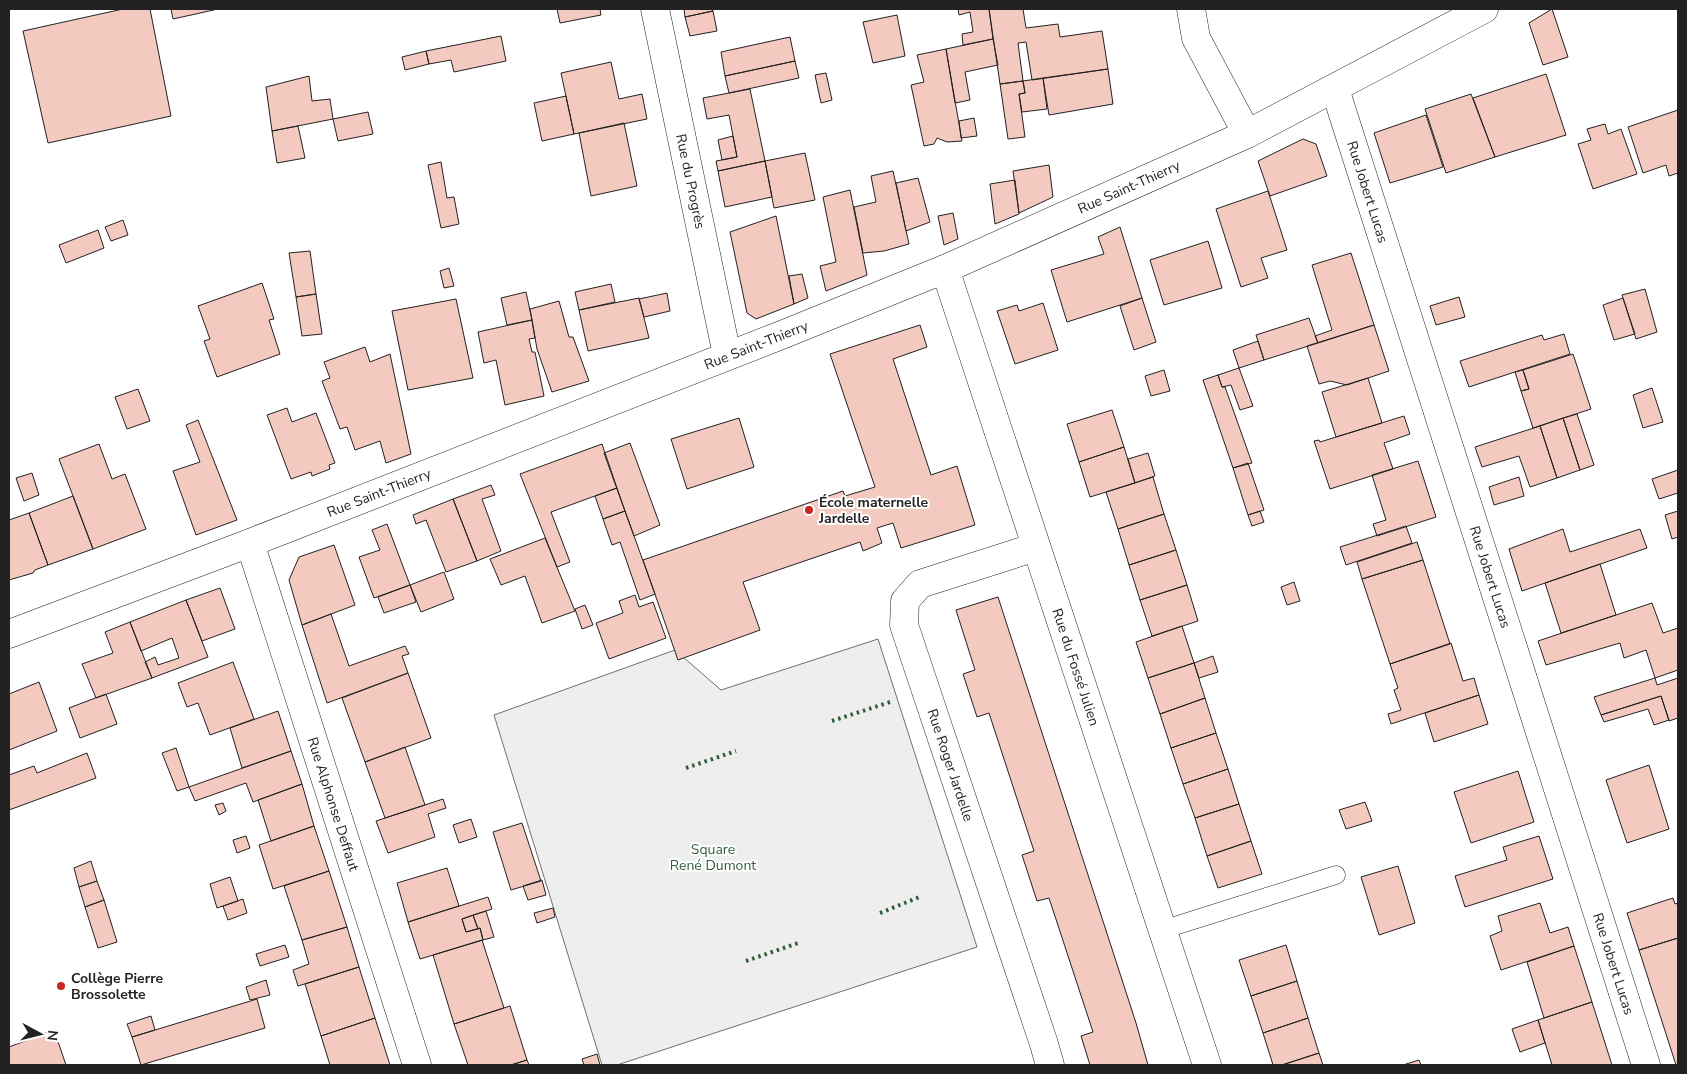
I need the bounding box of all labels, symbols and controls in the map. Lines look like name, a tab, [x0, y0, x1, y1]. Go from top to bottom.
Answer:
street label: Rue du Progrès	[672, 132, 710, 231]
street label: Rue Jobert Lucas	[1343, 138, 1393, 246]
street label: Rue Saint-Thierry	[1075, 155, 1184, 218]
street label: Rue Saint-Thierry	[701, 315, 812, 374]
street label: Rue Saint-Thierry	[324, 463, 434, 522]
place label: École maternelle Jardelle	[818, 493, 929, 528]
marker: École maternelle Jardelle	[803, 504, 815, 516]
street label: Rue Jobert Lucas	[1465, 523, 1516, 631]
street label: Rue du Fossé Julien	[1048, 606, 1104, 728]
street label: Rue Roger Jardelle	[923, 706, 978, 824]
street label: Rue Alphonse Deffaut	[303, 735, 364, 873]
park label: Square René Dumont	[670, 840, 756, 875]
street label: Rue Jobert Lucas	[1589, 910, 1639, 1017]
place label: Collège Pierre Brossolette	[71, 969, 164, 1004]
marker: Collège Pierre Brossolette	[55, 980, 67, 992]
north arrow	[15, 1009, 65, 1059]
text: N	[42, 1029, 62, 1042]

